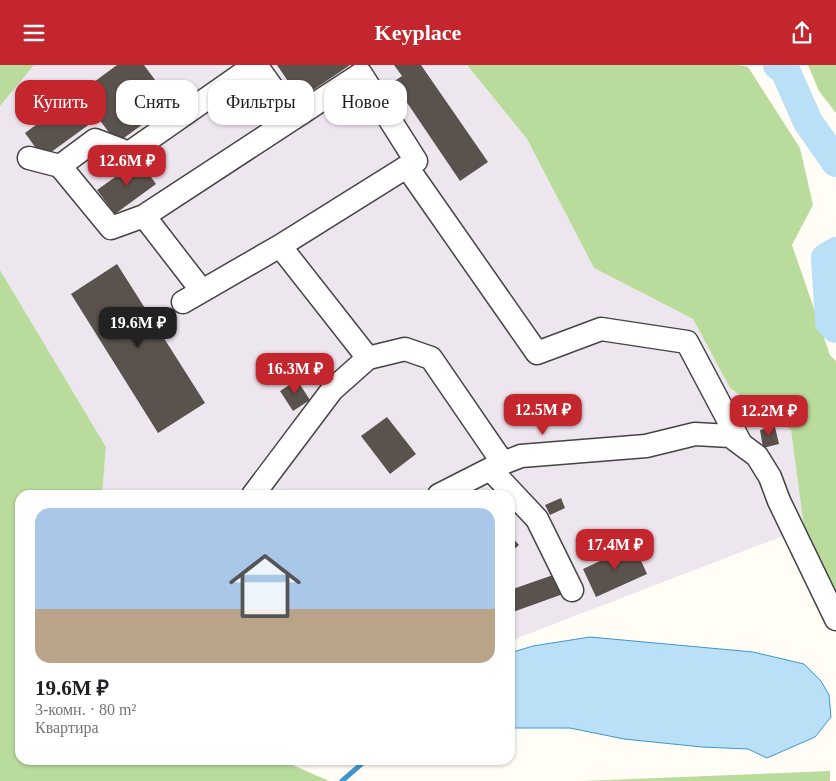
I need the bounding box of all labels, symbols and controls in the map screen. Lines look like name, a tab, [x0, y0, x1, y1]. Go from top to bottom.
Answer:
icon: menu	[20, 19, 48, 47]
icon: share	[788, 19, 816, 47]
text: Keyplace	[375, 20, 461, 45]
chip: Купить	[15, 80, 106, 125]
chip: Снять	[116, 80, 198, 125]
chip: Фильтры	[208, 80, 314, 125]
chip: Новое	[324, 80, 407, 125]
pin: 12.6M ₽	[81, 145, 173, 187]
text: 12.6M ₽	[99, 152, 155, 169]
pin: 19.6M ₽	[92, 307, 184, 349]
text: 19.6M ₽	[110, 314, 166, 331]
pin: 16.3M ₽	[249, 353, 341, 395]
text: 16.3M ₽	[267, 360, 323, 377]
pin: 12.5M ₽	[497, 393, 589, 436]
pin: 12.2M ₽	[723, 395, 815, 437]
text: 12.5M ₽	[515, 401, 571, 418]
text: 12.2M ₽	[741, 402, 797, 419]
pin: 17.4M ₽	[569, 529, 661, 571]
text: 17.4M ₽	[587, 536, 643, 553]
icon: home	[220, 541, 310, 631]
text: 19.6M ₽	[35, 676, 109, 700]
text: 3-комн. · 80 m²	[35, 701, 136, 718]
text: Квартира	[35, 719, 99, 736]

